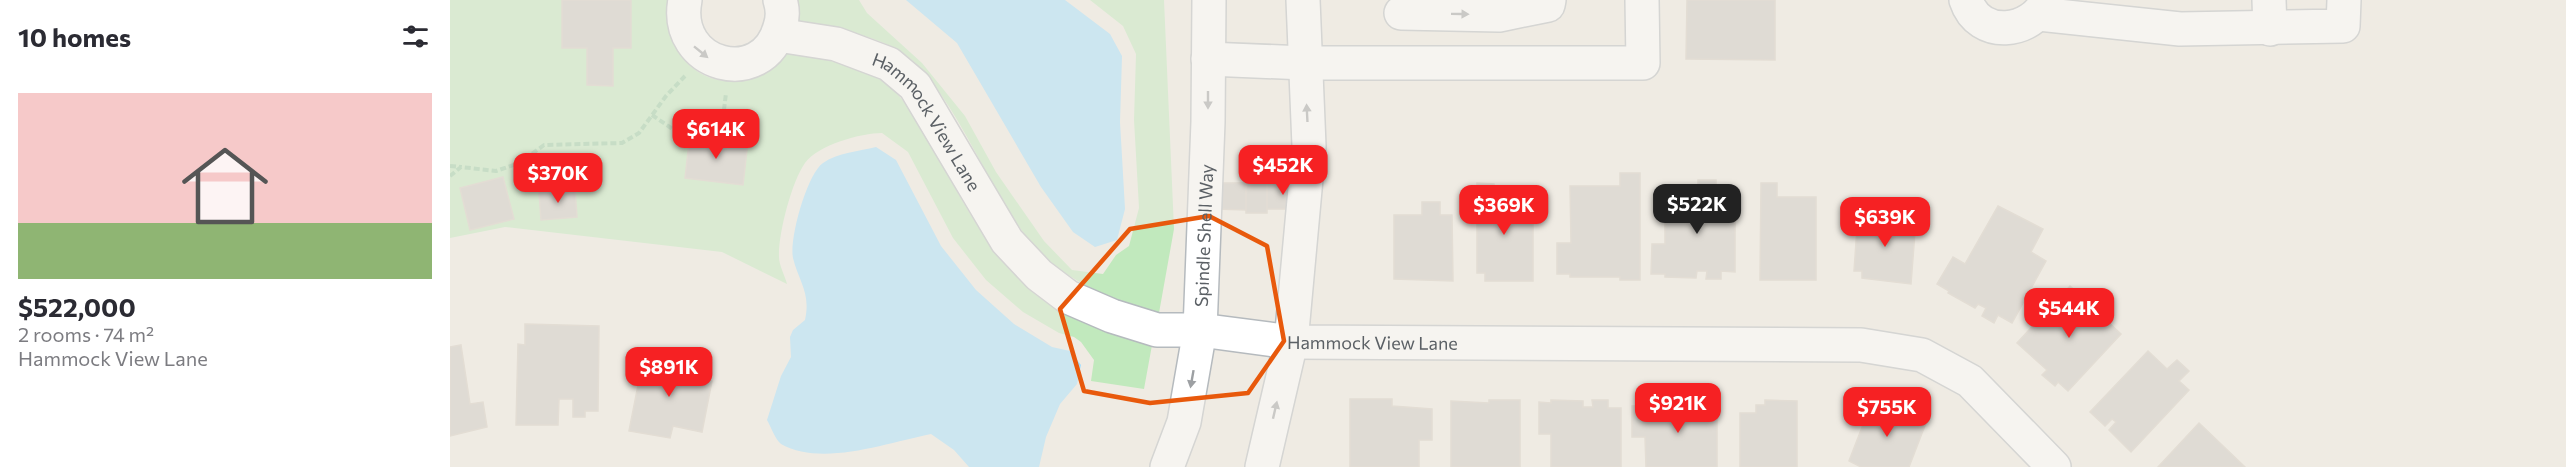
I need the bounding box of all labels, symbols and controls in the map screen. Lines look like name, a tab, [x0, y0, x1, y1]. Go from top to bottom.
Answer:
one-way arrow	[1450, 9, 1469, 19]
icon: filters	[399, 20, 432, 53]
text: 10 homes	[18, 21, 131, 52]
one-way arrow	[693, 45, 709, 58]
street label: Hammock View Lane	[869, 48, 986, 195]
one-way arrow	[1203, 91, 1213, 110]
one-way arrow	[1303, 103, 1312, 122]
pin: $614K	[674, 109, 758, 160]
text: $614K	[686, 116, 746, 140]
icon: home	[171, 132, 279, 240]
pin: $452K	[1241, 145, 1325, 196]
text: $452K	[1253, 152, 1313, 176]
pin: $370K	[516, 153, 600, 204]
text: $370K	[527, 160, 589, 184]
street label: Spindle Shell Way	[1190, 164, 1217, 307]
pin: $522K	[1655, 184, 1739, 235]
pin: $369K	[1462, 185, 1546, 236]
text: $522K	[1667, 191, 1727, 215]
text: $369K	[1473, 192, 1535, 216]
pin: $639K	[1843, 197, 1927, 248]
text: $639K	[1854, 204, 1916, 228]
pin: $544K	[2027, 288, 2111, 339]
text: $522,000	[18, 291, 136, 322]
text: $544K	[2038, 295, 2100, 319]
text: 2 rooms · 74 m²	[18, 322, 154, 346]
street label: Hammock View Lane	[1287, 331, 1458, 354]
text: Hammock View Lane	[18, 346, 208, 370]
pin: $891K	[627, 347, 711, 398]
text: $891K	[639, 354, 699, 378]
one-way arrow	[1187, 369, 1196, 388]
pin: $921K	[1636, 383, 1720, 434]
pin: $755K	[1845, 387, 1929, 438]
text: $921K	[1649, 390, 1707, 414]
text: $755K	[1857, 394, 1917, 418]
one-way arrow	[1271, 401, 1281, 419]

